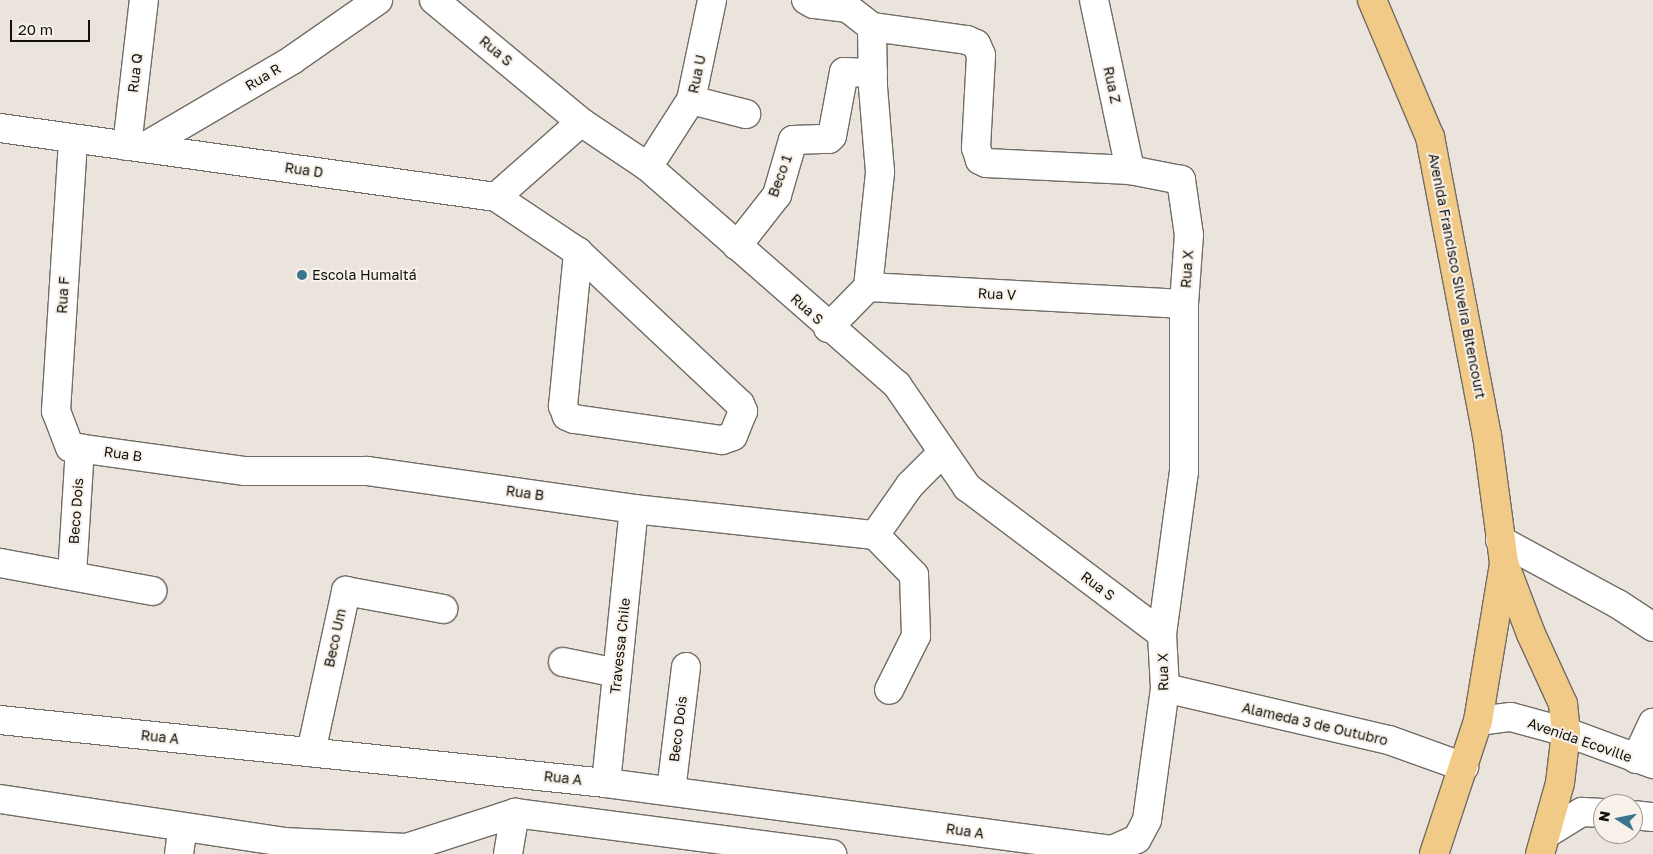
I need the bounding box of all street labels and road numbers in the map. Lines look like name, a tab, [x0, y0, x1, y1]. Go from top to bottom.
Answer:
street label: Rua S	[476, 32, 516, 70]
street label: Rua Q	[124, 52, 146, 94]
street label: Rua U	[685, 53, 709, 95]
street label: Rua R	[242, 60, 284, 94]
street label: Rua Z	[1100, 65, 1124, 105]
street label: Avenida Francisco Silveira Bitencourt	[1425, 152, 1489, 400]
street label: Beco 1	[765, 153, 795, 199]
street label: Rua D	[284, 159, 324, 181]
street label: Rua X	[1177, 249, 1197, 289]
street label: Rua F	[53, 276, 73, 314]
street label: Rua V	[977, 285, 1017, 303]
street label: Rua S	[787, 290, 827, 328]
street label: Rua B	[103, 443, 143, 465]
street label: Beco Dois	[65, 477, 87, 545]
street label: Rua B	[505, 482, 545, 504]
street label: Rua S	[1078, 568, 1118, 604]
street label: Travessa Chile	[607, 597, 633, 695]
street label: Beco Um	[321, 607, 349, 669]
street label: Rua X	[1154, 653, 1172, 691]
street label: Beco Dois	[666, 695, 690, 763]
street label: Alameda 3 de Outubro	[1240, 699, 1390, 749]
street label: Avenida Ecoville	[1526, 714, 1634, 766]
street label: Rua A	[140, 727, 180, 747]
street label: Rua A	[543, 768, 583, 788]
street label: Rua A	[945, 820, 985, 842]

